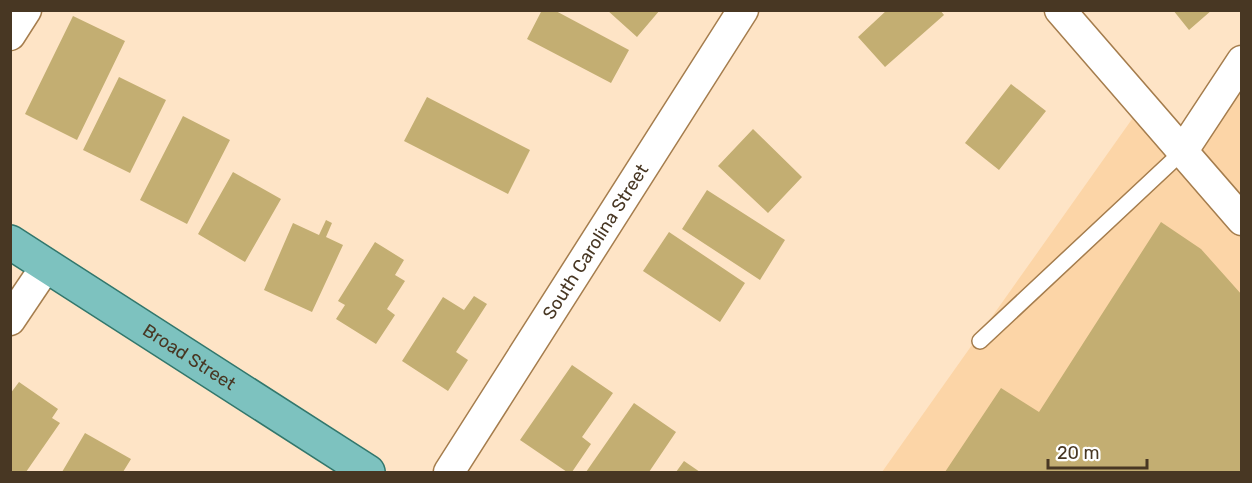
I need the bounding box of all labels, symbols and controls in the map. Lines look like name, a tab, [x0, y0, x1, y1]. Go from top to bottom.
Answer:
street label: South Carolina Street	[538, 160, 653, 323]
street label: Broad Street	[139, 319, 240, 395]
scale bar	[1048, 432, 1147, 470]
text: 20 m	[1057, 442, 1099, 464]

